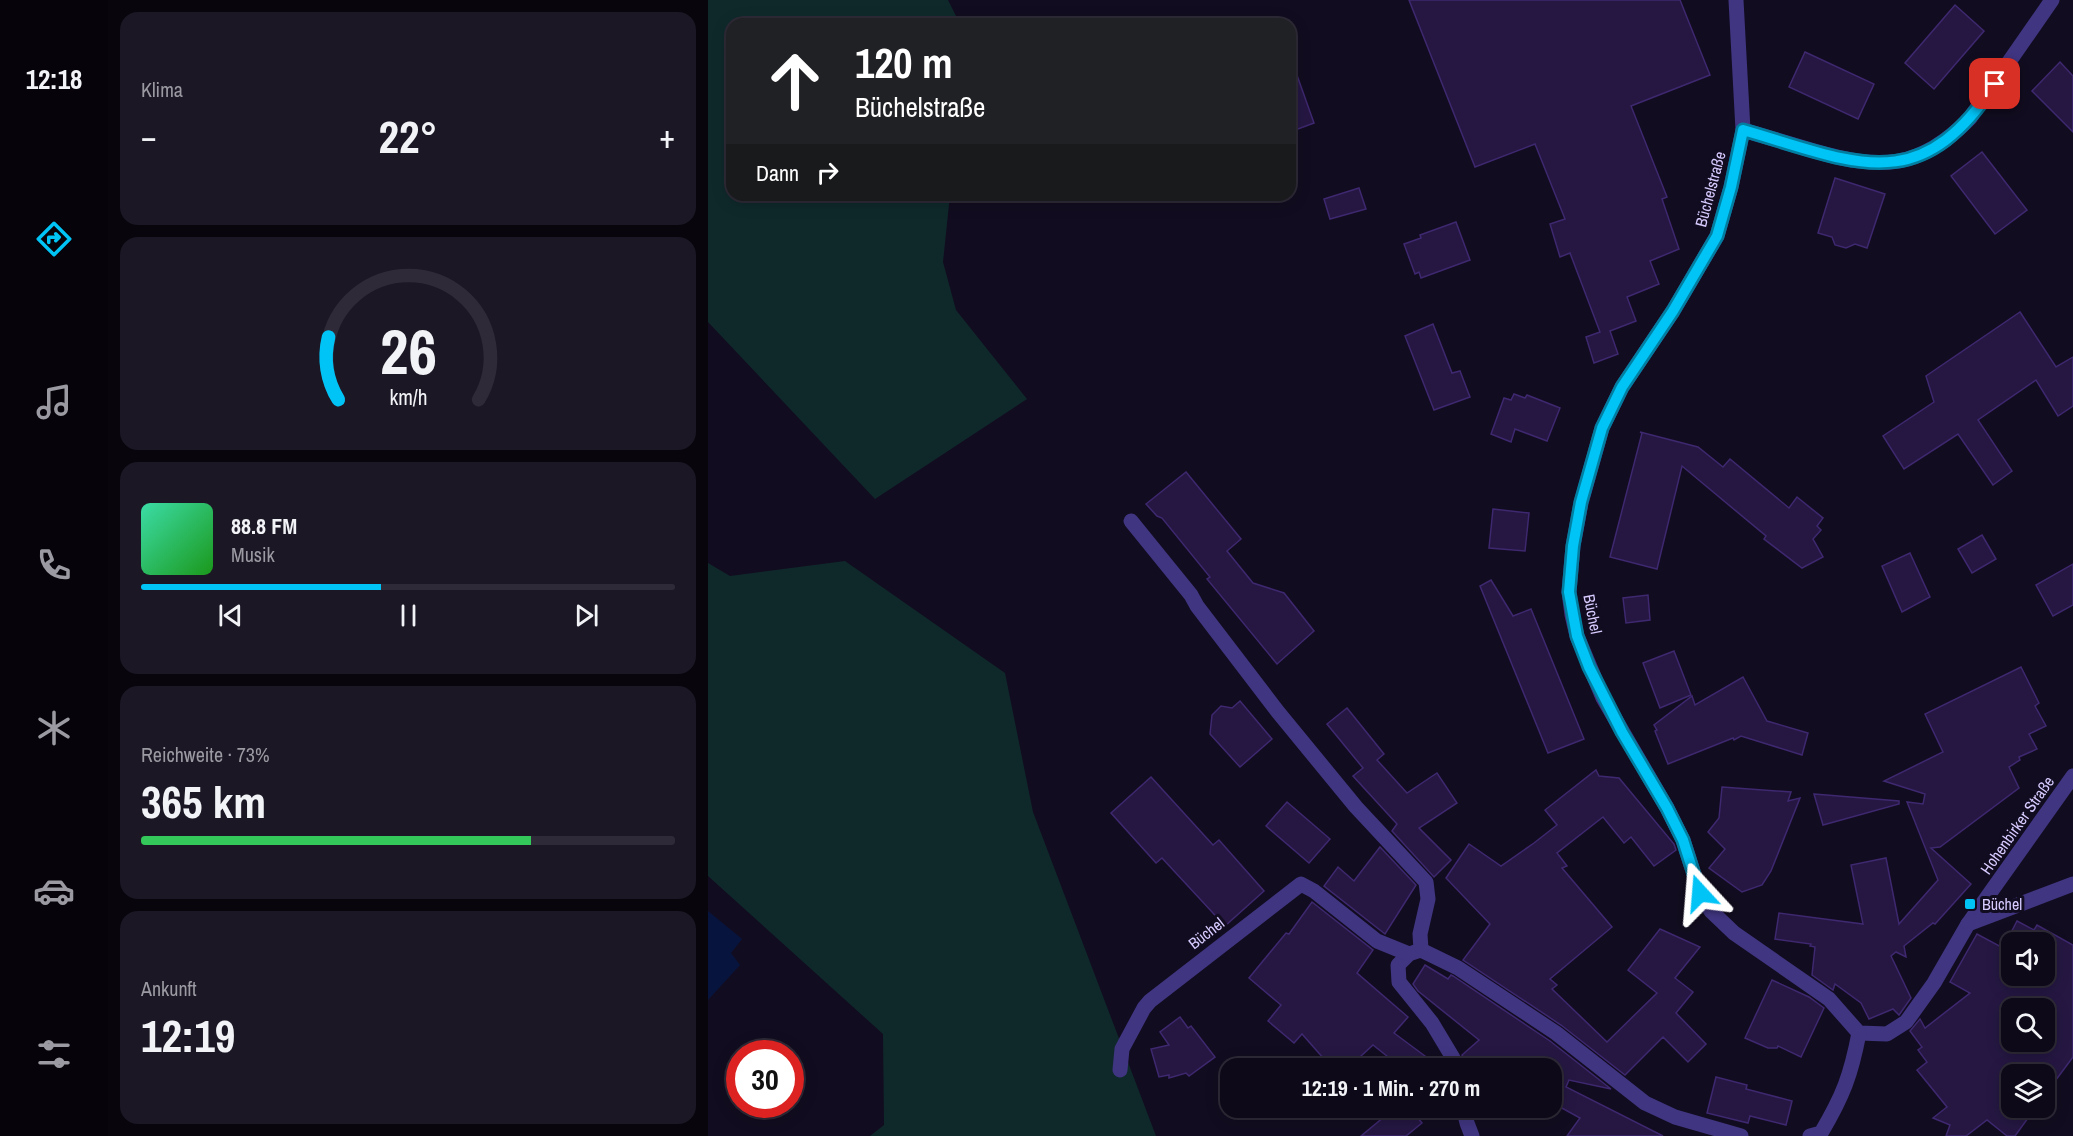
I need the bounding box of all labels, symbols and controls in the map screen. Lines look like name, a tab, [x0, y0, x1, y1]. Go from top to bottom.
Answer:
text: 120 m	[855, 35, 953, 91]
icon: ahead	[756, 42, 834, 120]
pin	[1969, 58, 2020, 109]
text: 12:18	[26, 61, 82, 97]
icon: arrive	[1978, 67, 2011, 100]
text: Klima	[141, 76, 183, 103]
text: Büchelstraße	[855, 89, 985, 125]
text: 22°	[378, 106, 438, 167]
text: −	[141, 114, 157, 158]
text: +	[659, 114, 675, 158]
street label: Büchelstraße	[1689, 149, 1731, 229]
icon: right	[811, 156, 844, 189]
text: Dann	[756, 158, 799, 188]
icon: directions	[33, 218, 75, 260]
text: 26	[380, 309, 436, 393]
icon: music	[33, 381, 75, 423]
text: km/h	[389, 384, 427, 413]
text: 88.8 FM	[231, 511, 297, 541]
text: Musik	[231, 541, 275, 568]
icon: phone	[33, 544, 75, 586]
street label: Büchel	[1578, 592, 1608, 636]
icon: previous	[214, 599, 247, 632]
icon: pause	[392, 599, 425, 632]
icon: next	[570, 599, 603, 632]
icon: climate	[33, 707, 75, 749]
text: Reichweite · 73%	[141, 741, 270, 768]
text: 365 km	[141, 771, 266, 832]
street label: Hohenbirker Straße	[1975, 771, 2059, 879]
position arrow	[1668, 861, 1732, 925]
icon: car	[33, 870, 75, 912]
place label: Büchel	[1982, 893, 2022, 915]
marker: Büchel	[1963, 897, 1977, 911]
street label: Büchel	[1183, 912, 1229, 954]
map controls	[2001, 932, 2055, 1118]
button: sound	[2001, 932, 2055, 986]
text: Ankunft	[141, 975, 197, 1002]
button: search	[2001, 998, 2055, 1052]
text: 12:19	[141, 1005, 235, 1066]
icon: filters	[33, 1033, 75, 1075]
speed limit sign: 30	[726, 1040, 804, 1118]
button: layers	[2001, 1064, 2055, 1118]
text: 12:19 · 1 Min. · 270 m	[1302, 1073, 1480, 1103]

